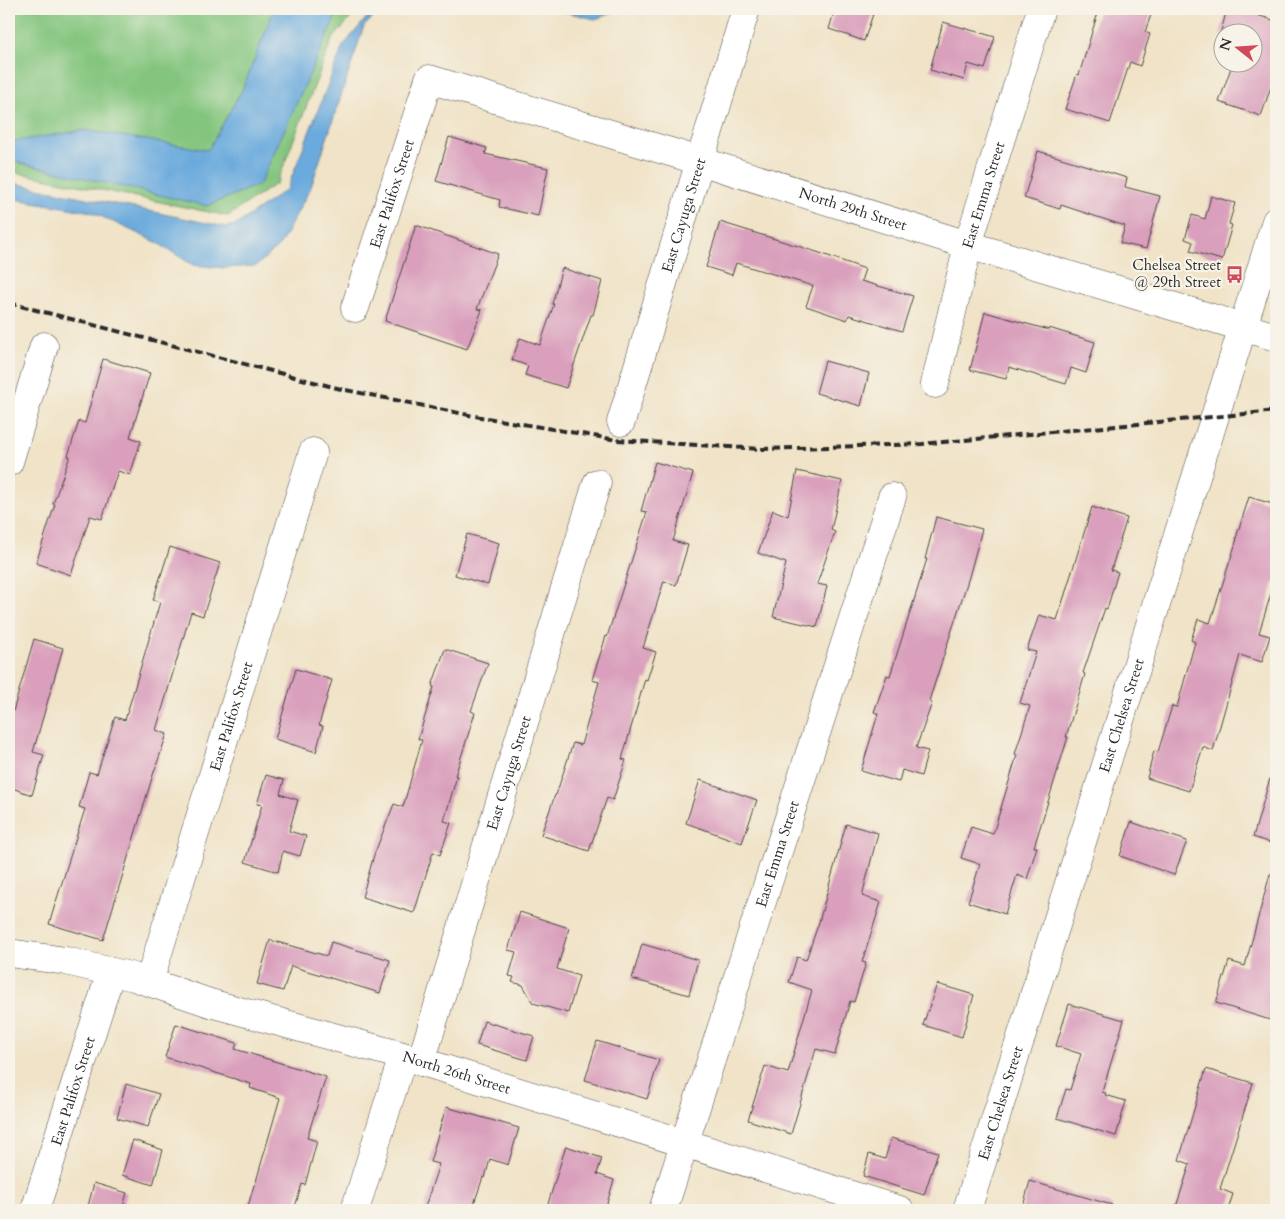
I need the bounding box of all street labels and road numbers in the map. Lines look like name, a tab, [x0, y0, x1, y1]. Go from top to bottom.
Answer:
street label: East Palifox Street	[365, 137, 419, 251]
street label: East Emma Street	[957, 139, 1009, 251]
street label: East Cayuga Street	[657, 155, 710, 275]
street label: North 29th Street	[796, 183, 910, 235]
street label: East Chelsea Street	[1094, 656, 1149, 775]
street label: East Palifox Street	[205, 659, 258, 773]
street label: East Cayuga Street	[482, 713, 536, 833]
street label: East Emma Street	[751, 798, 804, 910]
street label: East Palifox Street	[46, 1034, 100, 1148]
street label: East Chelsea Street	[973, 1043, 1028, 1163]
street label: North 26th Street	[400, 1046, 513, 1099]

